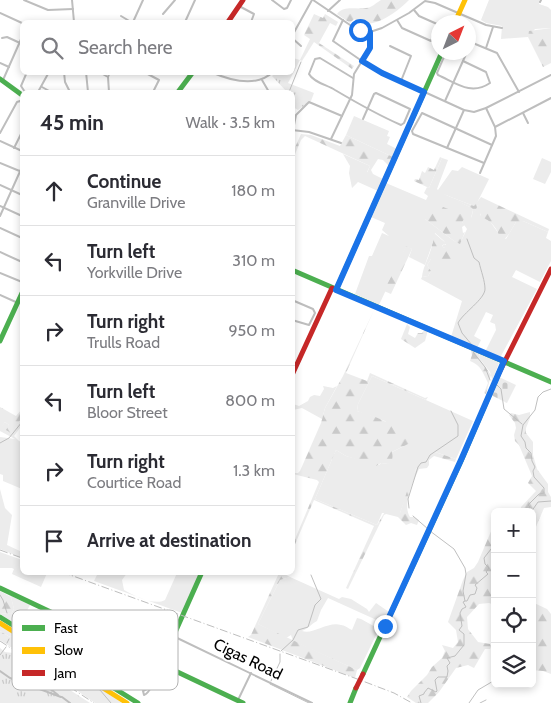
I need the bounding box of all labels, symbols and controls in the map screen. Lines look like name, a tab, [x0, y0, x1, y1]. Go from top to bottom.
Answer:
north arrow	[431, 15, 476, 60]
route start	[349, 19, 372, 42]
search box	[20, 20, 295, 75]
icon: search	[38, 34, 66, 62]
text: Search here	[78, 36, 172, 59]
text: 45 min	[40, 110, 104, 135]
text: Walk · 3.5 km	[185, 113, 275, 132]
text: Continue	[87, 170, 161, 193]
icon: ahead	[40, 177, 68, 205]
text: 180 m	[231, 181, 275, 200]
text: Granville Drive	[87, 193, 185, 212]
text: Turn left	[87, 240, 155, 263]
icon: left	[40, 247, 68, 275]
text: 310 m	[232, 251, 275, 270]
text: Yorkville Drive	[87, 263, 182, 282]
text: Turn right	[87, 310, 165, 333]
icon: right	[40, 317, 68, 345]
text: 950 m	[228, 321, 275, 340]
text: Trulls Road	[87, 333, 160, 352]
text: Turn left	[87, 380, 155, 403]
icon: left	[40, 387, 68, 415]
text: 800 m	[225, 391, 275, 410]
text: Bloor Street	[87, 403, 168, 422]
text: Turn right	[87, 450, 165, 473]
icon: right	[40, 457, 68, 485]
text: 1.3 km	[233, 461, 275, 480]
text: Courtice Road	[87, 473, 181, 492]
map controls	[491, 508, 536, 688]
button: +	[491, 508, 536, 553]
icon: arrive	[40, 527, 68, 555]
text: Arrive at destination	[87, 529, 251, 552]
button: −	[491, 553, 536, 598]
button: locate	[491, 598, 536, 643]
legend	[12, 610, 178, 690]
route end	[374, 615, 397, 638]
text: Fast	[54, 619, 78, 637]
street label: Cigas Road	[210, 634, 286, 684]
text: Slow	[54, 641, 83, 659]
button: layers	[491, 643, 536, 688]
text: Jam	[53, 664, 76, 682]

